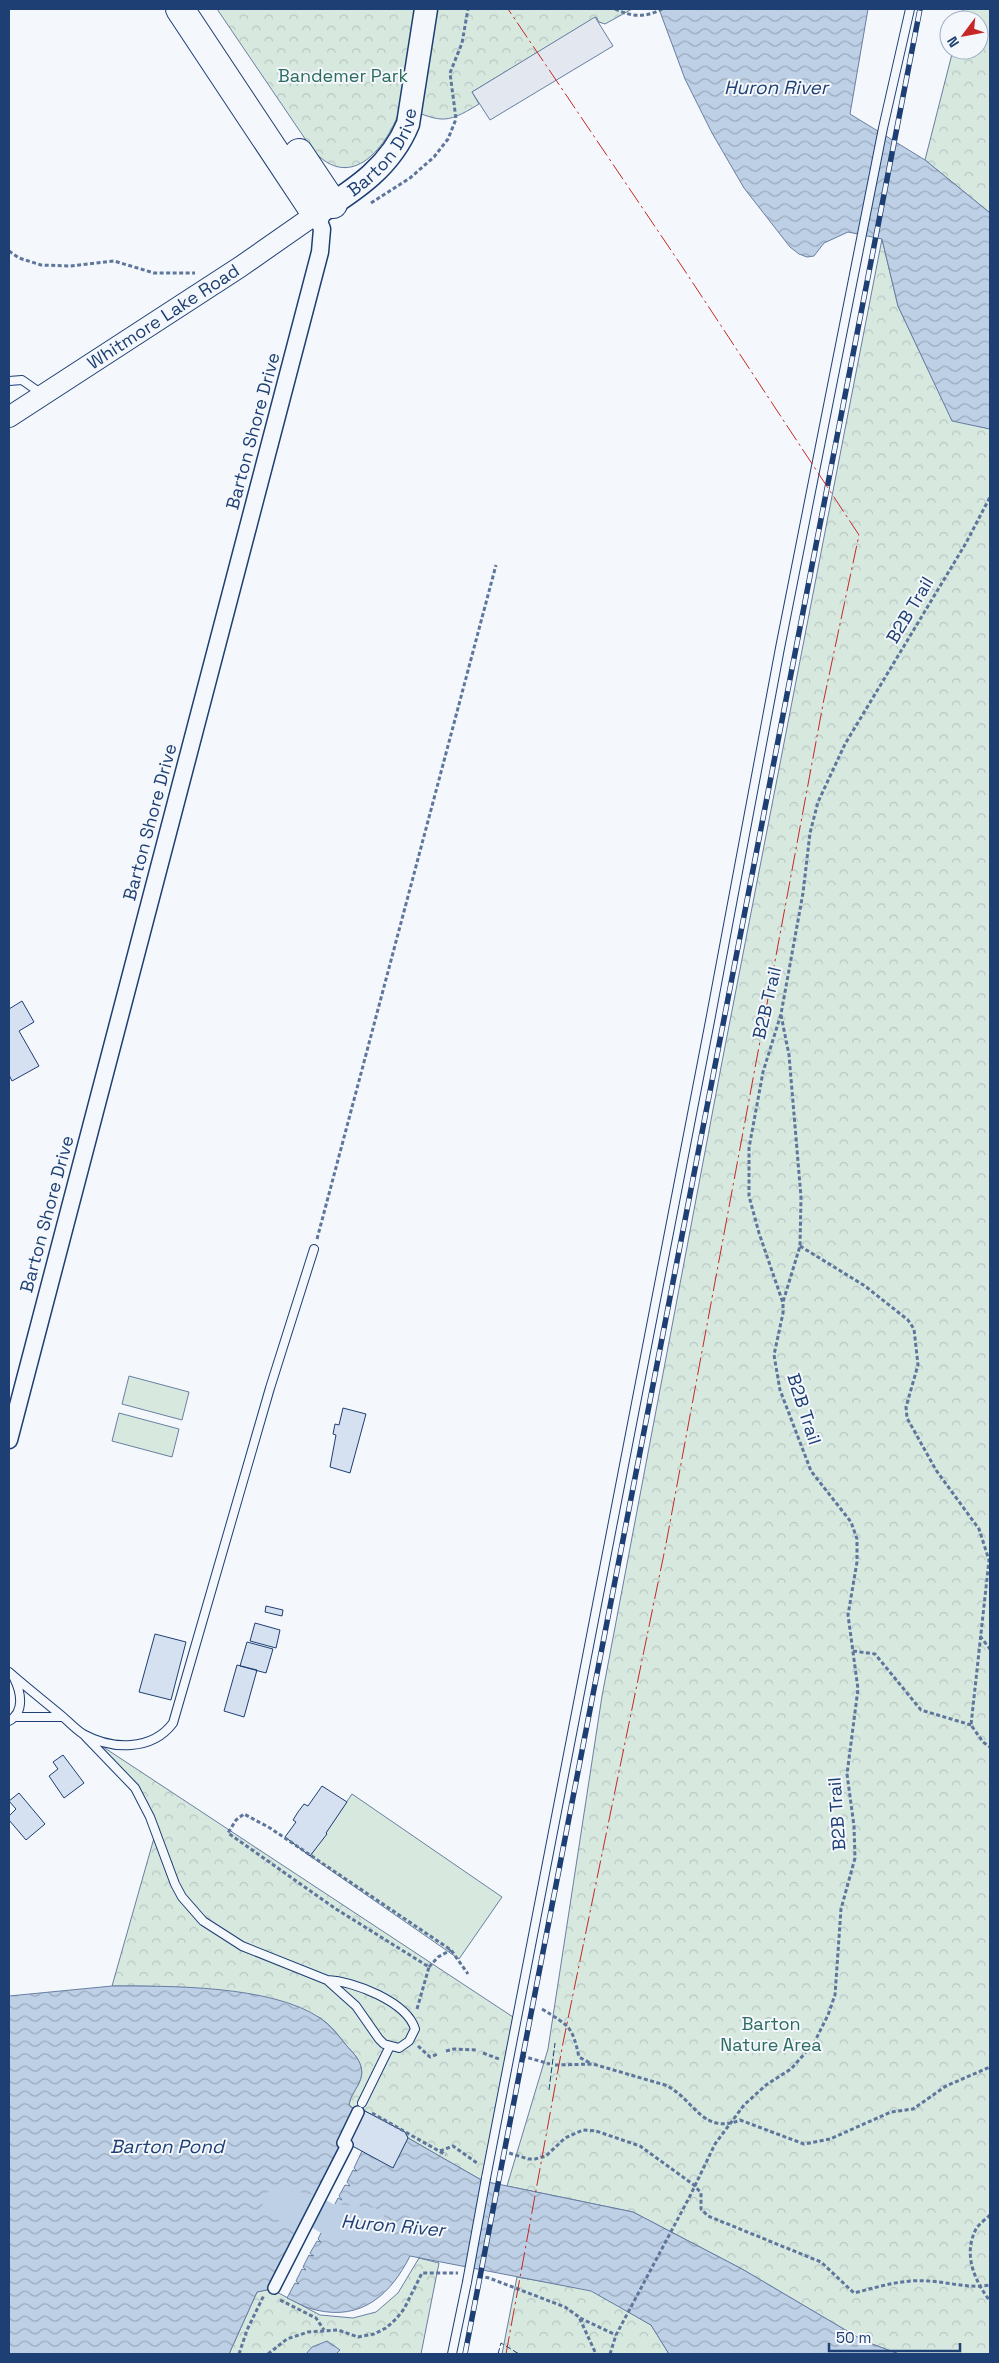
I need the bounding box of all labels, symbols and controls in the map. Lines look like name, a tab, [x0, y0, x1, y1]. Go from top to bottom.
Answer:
north arrow	[939, 10, 989, 60]
text: N	[943, 33, 963, 51]
park label: Bandemer Park	[278, 64, 409, 87]
water label: Huron River	[724, 75, 830, 100]
street label: Barton Drive	[342, 107, 421, 201]
street label: Whitmore Lake Road	[83, 259, 243, 374]
street label: Barton Shore Drive	[220, 350, 285, 512]
street label: B2B Trail	[881, 572, 938, 647]
street label: Barton Shore Drive	[117, 741, 182, 903]
street label: B2B Trail	[747, 964, 786, 1041]
street label: Barton Shore Drive	[14, 1133, 79, 1295]
street label: B2B Trail	[782, 1370, 827, 1447]
street label: B2B Trail	[822, 1776, 851, 1852]
park label: Barton Nature Area	[720, 2012, 822, 2056]
water label: Barton Pond	[110, 2134, 226, 2159]
water label: Huron River	[340, 2209, 448, 2243]
scale bar	[829, 2320, 960, 2352]
text: 50 m	[836, 2328, 871, 2347]

